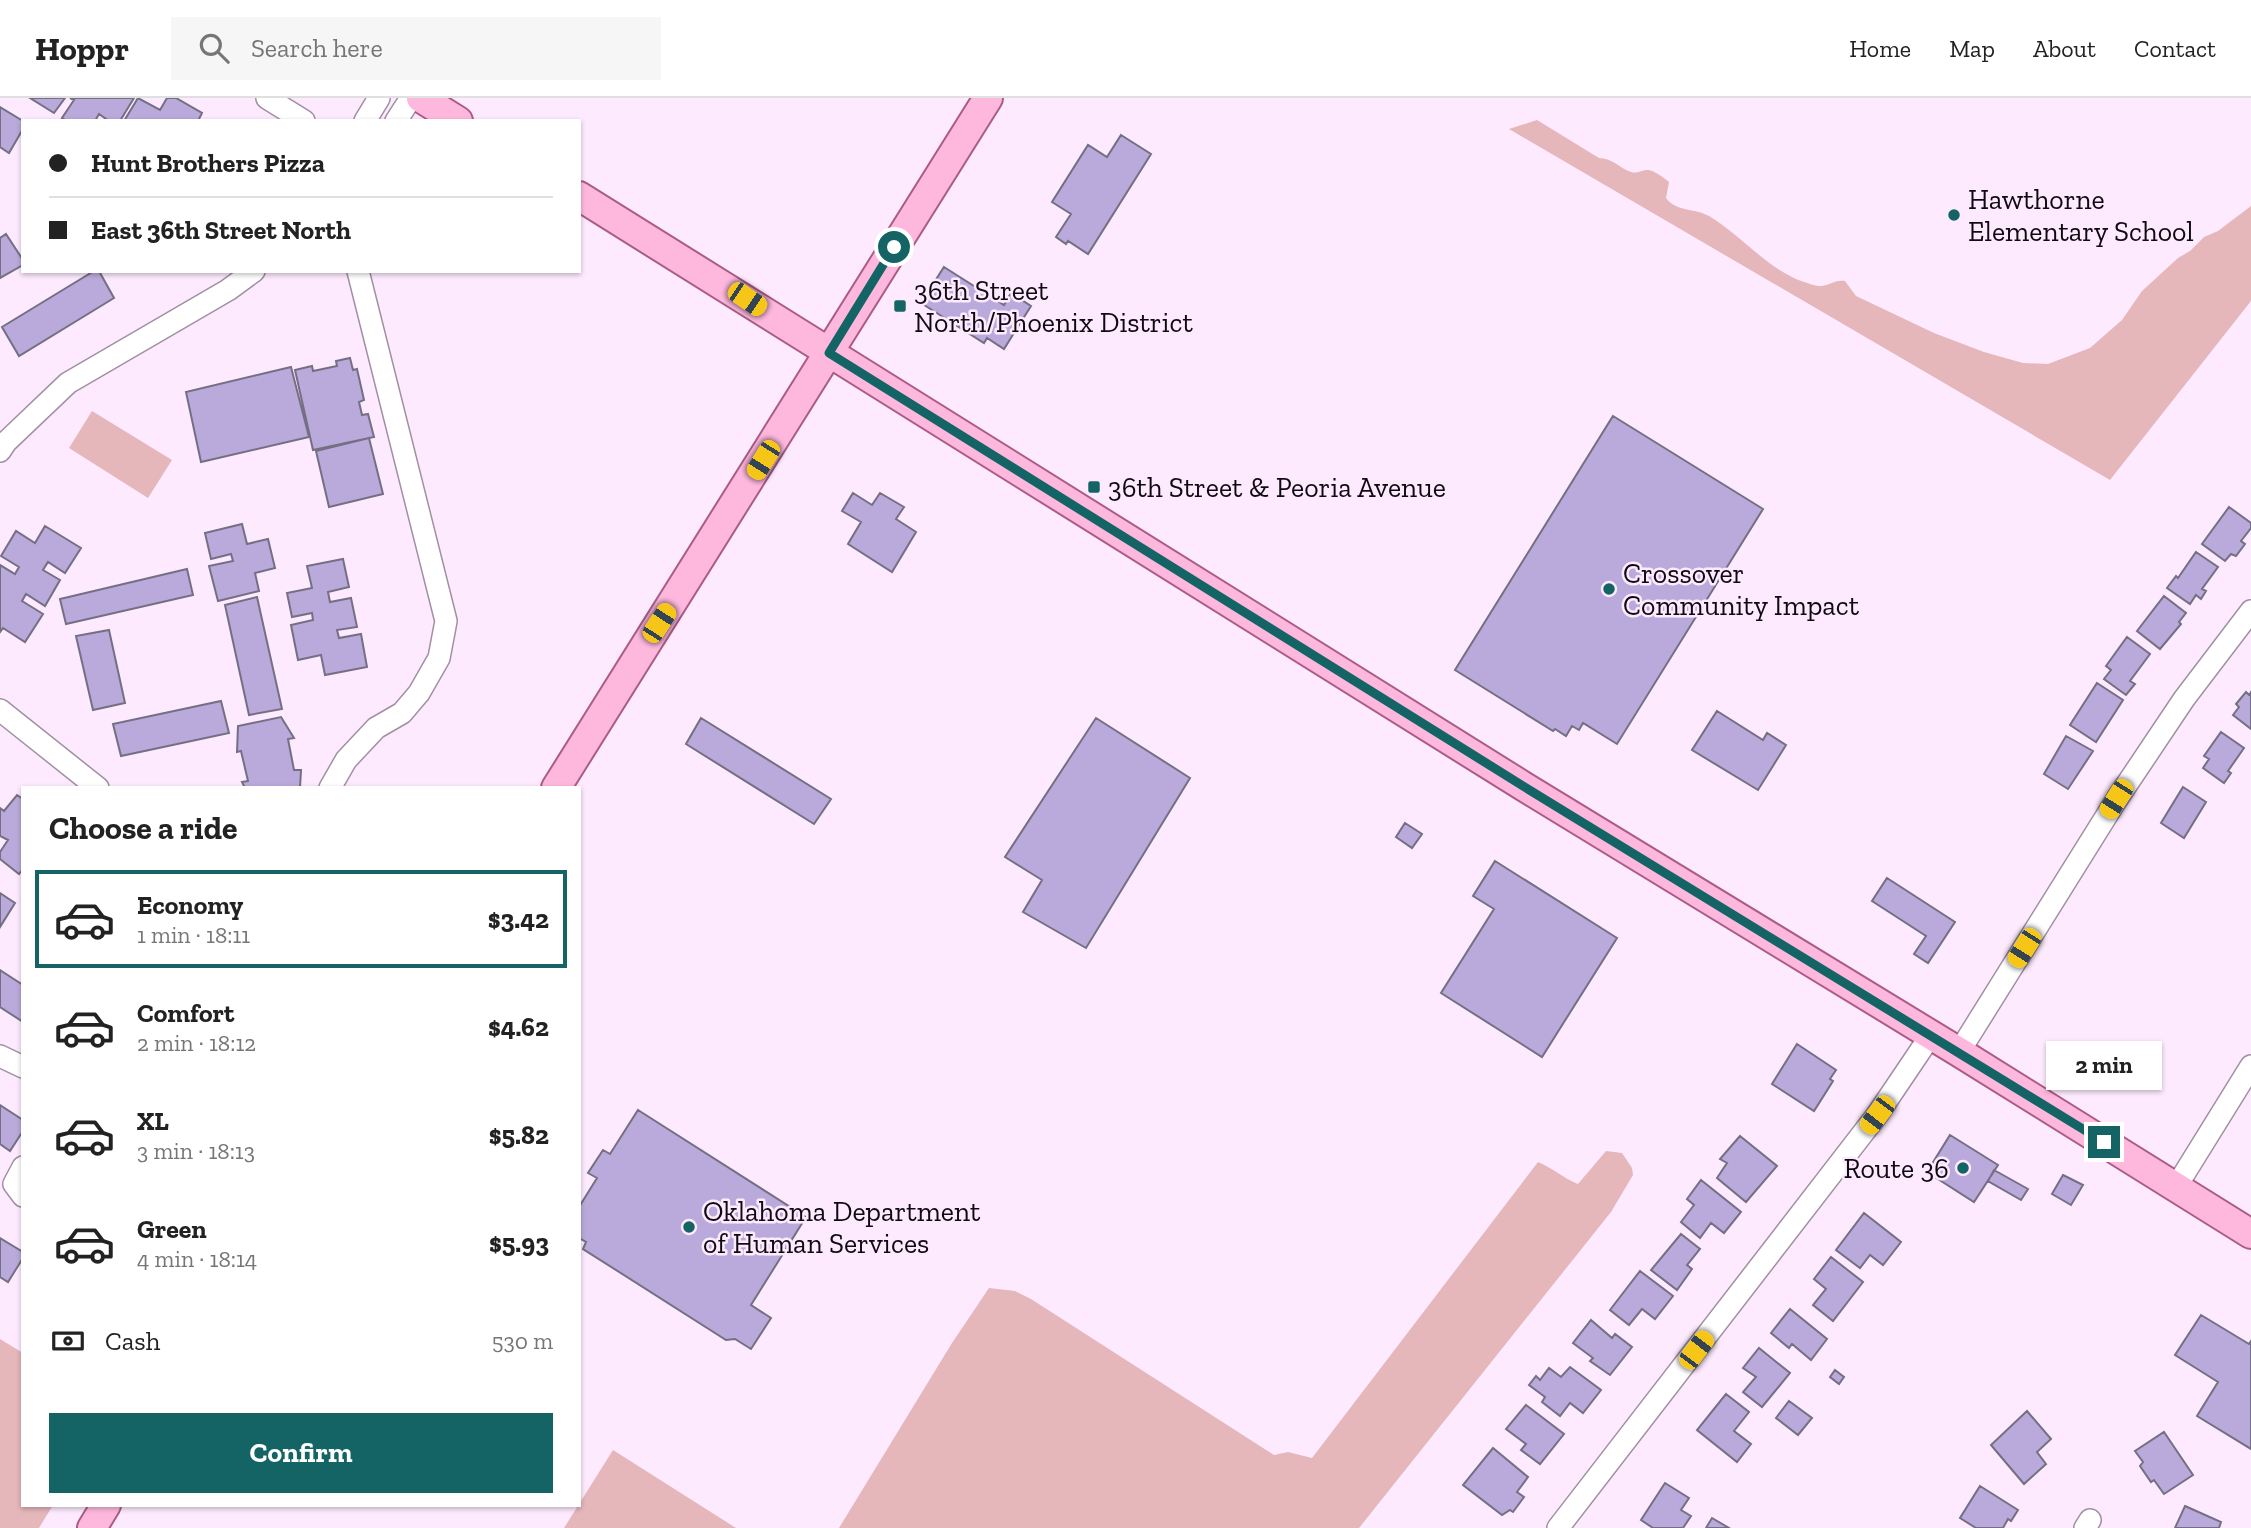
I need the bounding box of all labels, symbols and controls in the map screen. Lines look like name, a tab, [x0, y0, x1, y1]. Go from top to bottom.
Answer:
search box	[171, 17, 661, 80]
text: Hoppr	[35, 29, 129, 68]
icon: search	[195, 29, 233, 67]
text: Search here	[251, 32, 383, 64]
text: Home	[1849, 34, 1911, 63]
text: Map	[1949, 34, 1995, 63]
text: About	[2033, 34, 2096, 63]
text: Contact	[2134, 34, 2216, 63]
text: Hunt Brothers Pizza	[91, 147, 325, 179]
place label: Hawthorne Elementary School	[1968, 183, 2194, 248]
marker: Hawthorne Elementary School	[1946, 207, 1962, 223]
text: East 36th Street North	[91, 214, 351, 246]
route start	[878, 231, 910, 263]
place label: 36th Street North/Phoenix District	[914, 274, 1193, 339]
car	[724, 279, 771, 319]
marker: 36th Street North/Phoenix District	[892, 298, 908, 314]
car	[743, 437, 784, 483]
place label: 36th Street & Peoria Avenue	[1108, 471, 1446, 504]
marker: 36th Street & Peoria Avenue	[1086, 479, 1102, 495]
place label: Crossover Community Impact	[1623, 557, 1860, 622]
marker: Crossover Community Impact	[1601, 581, 1617, 597]
car	[639, 600, 680, 646]
car	[2096, 776, 2137, 822]
text: Choose a ride	[49, 809, 237, 847]
icon: car	[53, 888, 116, 951]
text: Economy	[137, 889, 243, 921]
text: $3.42	[488, 903, 549, 935]
text: 1 min · 18:11	[137, 921, 250, 949]
car	[2004, 925, 2045, 971]
icon: car	[53, 996, 116, 1059]
text: Comfort	[137, 997, 234, 1029]
text: $4.62	[488, 1011, 549, 1043]
text: 2 min · 18:12	[137, 1029, 256, 1057]
callout: 2 min	[2046, 1040, 2162, 1090]
text: 2 min	[2075, 1051, 2133, 1079]
car	[1856, 1092, 1899, 1138]
icon: car	[53, 1104, 116, 1167]
text: XL	[137, 1105, 169, 1137]
text: $5.82	[489, 1119, 549, 1151]
route end	[2088, 1126, 2120, 1158]
text: 3 min · 18:13	[137, 1137, 255, 1165]
place label: Route 36	[1844, 1152, 1949, 1185]
marker: Route 36	[1955, 1160, 1971, 1176]
place label: Oklahoma Department of Human Services	[703, 1195, 981, 1260]
icon: car	[53, 1212, 116, 1275]
text: Green	[137, 1213, 207, 1245]
marker: Oklahoma Department of Human Services	[681, 1219, 697, 1235]
text: $5.93	[489, 1227, 549, 1259]
text: 4 min · 18:14	[137, 1245, 257, 1273]
icon: cash	[49, 1322, 87, 1360]
text: Cash	[105, 1325, 160, 1357]
text: 530 m	[492, 1327, 553, 1355]
car	[1675, 1327, 1718, 1373]
button: Confirm	[49, 1413, 553, 1493]

